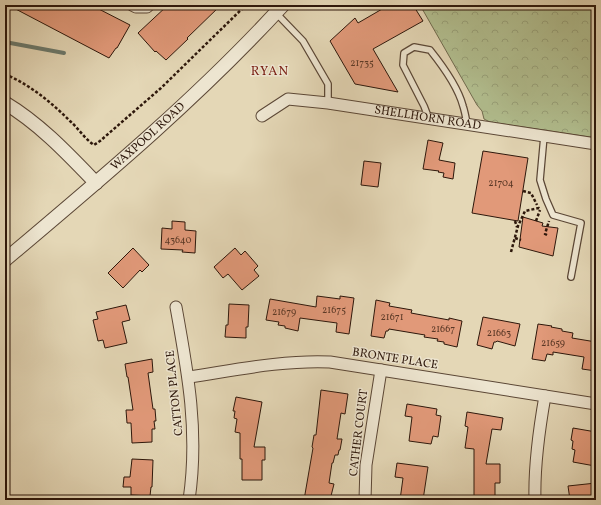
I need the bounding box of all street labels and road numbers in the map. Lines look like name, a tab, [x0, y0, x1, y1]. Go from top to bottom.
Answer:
street label: WAXPOOL ROAD	[107, 99, 189, 174]
street label: SHELLHORN ROAD	[373, 102, 482, 134]
street label: BRONTE PLACE	[351, 344, 439, 374]
street label: CATTON PLACE	[163, 349, 187, 437]
street label: CATHER COURT	[346, 389, 372, 477]

